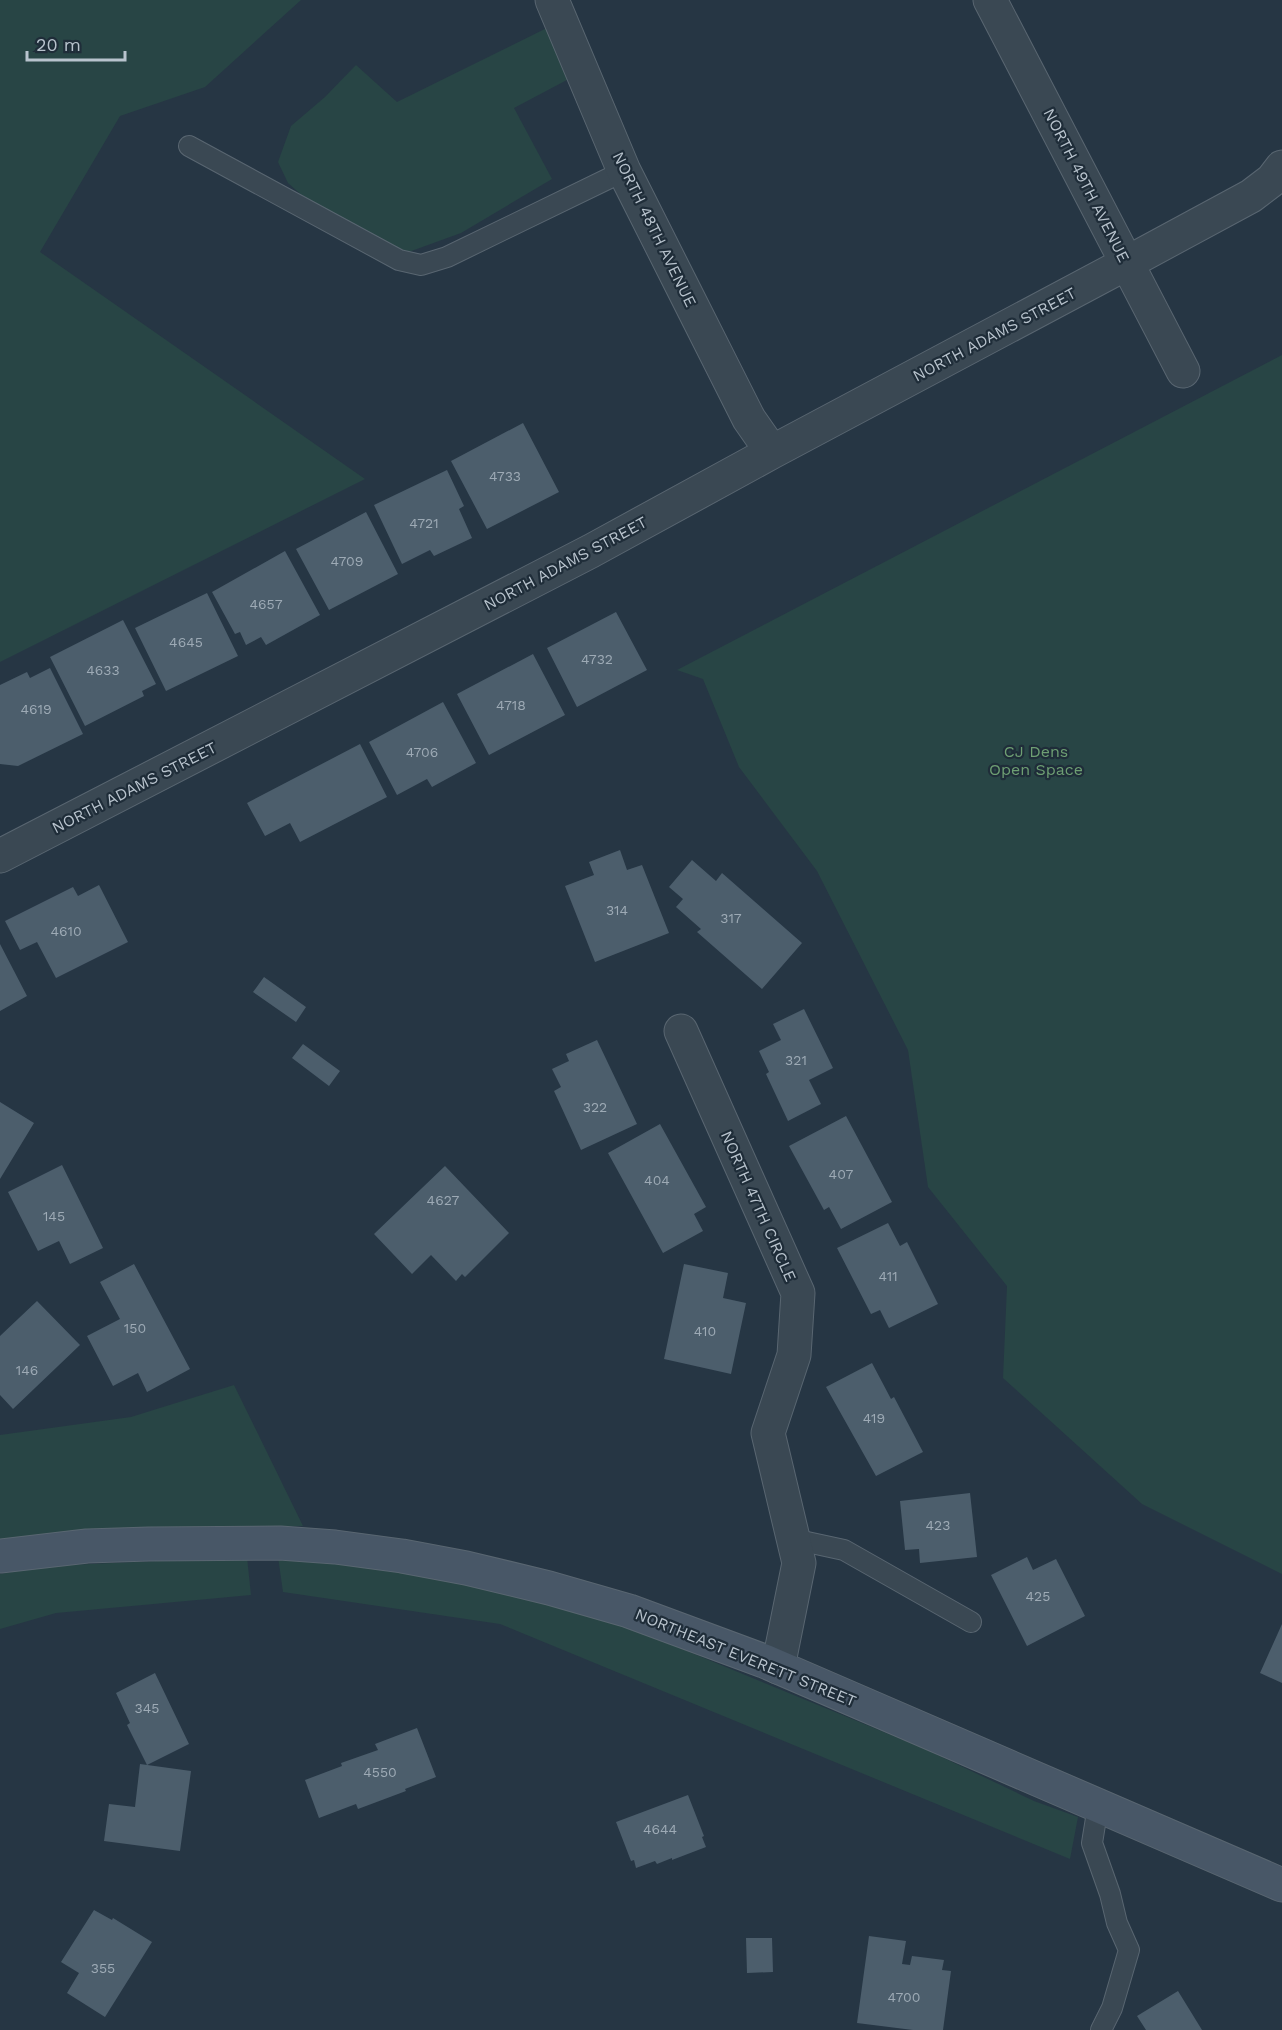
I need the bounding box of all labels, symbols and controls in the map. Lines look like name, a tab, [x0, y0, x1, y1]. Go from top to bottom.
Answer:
scale bar	[27, 24, 124, 62]
text: 20 m	[36, 34, 81, 55]
street label: NORTH 49TH AVENUE	[1039, 105, 1134, 265]
street label: NORTH 48TH AVENUE	[609, 149, 700, 310]
street label: NORTH ADAMS STREET	[909, 283, 1079, 386]
house number: 4733	[489, 468, 521, 484]
street label: NORTH ADAMS STREET	[480, 512, 650, 615]
house number: 4721	[409, 515, 439, 531]
house number: 4709	[331, 553, 363, 569]
house number: 4657	[249, 596, 283, 612]
house number: 4645	[169, 634, 203, 650]
house number: 4732	[581, 651, 613, 667]
house number: 4633	[86, 662, 120, 678]
house number: 4718	[496, 697, 526, 713]
house number: 4619	[20, 701, 52, 717]
street label: NORTH ADAMS STREET	[49, 737, 220, 837]
park label: CJ Dens Open Space	[989, 742, 1083, 779]
house number: 4706	[406, 744, 438, 760]
house number: 314	[606, 902, 628, 918]
house number: 317	[720, 910, 742, 926]
house number: 4610	[50, 923, 82, 939]
house number: 321	[785, 1052, 807, 1068]
house number: 322	[583, 1099, 607, 1115]
street label: NORTH 47TH CIRCLE	[717, 1128, 800, 1284]
house number: 407	[829, 1166, 854, 1182]
house number: 404	[644, 1172, 670, 1188]
house number: 4627	[427, 1192, 460, 1208]
house number: 145	[43, 1208, 65, 1224]
house number: 411	[878, 1268, 898, 1284]
house number: 150	[124, 1320, 146, 1336]
house number: 410	[694, 1323, 716, 1339]
house number: 146	[16, 1362, 38, 1378]
house number: 419	[863, 1410, 885, 1426]
house number: 423	[926, 1517, 950, 1533]
house number: 425	[1026, 1588, 1050, 1604]
street label: NORTHEAST EVERETT STREET	[633, 1604, 859, 1711]
house number: 345	[135, 1700, 159, 1716]
house number: 4550	[363, 1764, 397, 1780]
house number: 4644	[643, 1821, 677, 1837]
house number: 355	[91, 1960, 115, 1976]
house number: 4700	[888, 1989, 920, 2005]

